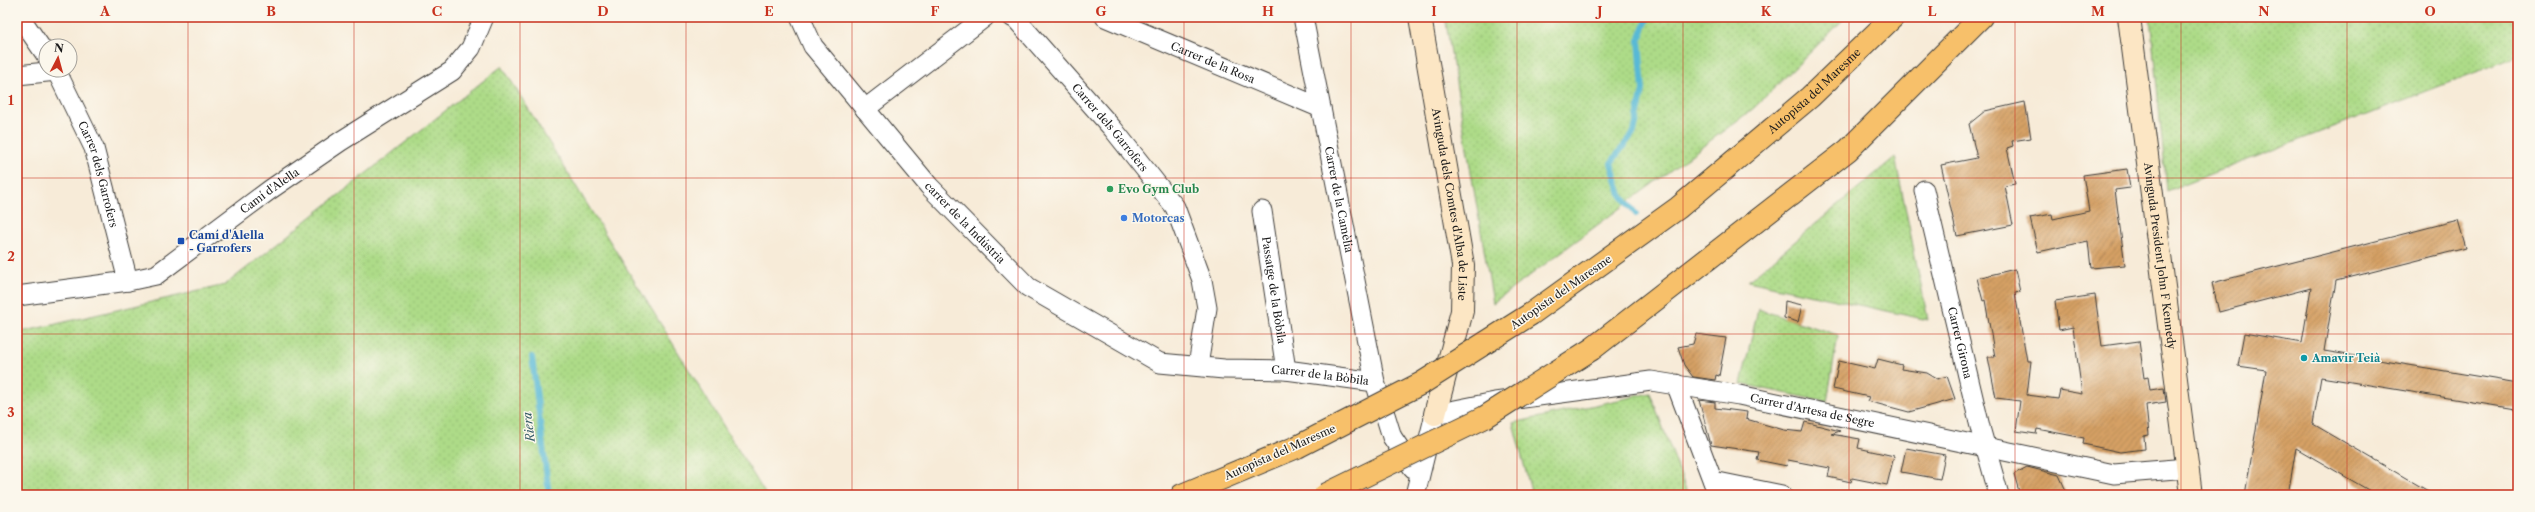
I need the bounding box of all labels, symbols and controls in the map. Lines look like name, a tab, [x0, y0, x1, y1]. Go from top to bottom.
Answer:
text: A	[99, 3, 111, 19]
text: B	[266, 3, 276, 19]
text: C	[432, 3, 442, 19]
text: D	[597, 3, 609, 19]
text: E	[764, 3, 774, 19]
text: F	[931, 3, 940, 19]
text: G	[1095, 3, 1107, 19]
text: H	[1262, 3, 1274, 19]
text: I	[1431, 3, 1437, 19]
text: J	[1595, 3, 1603, 19]
text: K	[1761, 3, 1772, 19]
text: L	[1928, 3, 1937, 19]
text: M	[2091, 3, 2105, 19]
text: N	[2258, 3, 2270, 19]
text: O	[2424, 3, 2436, 19]
north arrow	[38, 38, 78, 78]
street label: Carrer de la Rosa	[1169, 39, 1257, 86]
text: N	[54, 41, 65, 56]
street label: Autopista del Maresme	[1764, 45, 1864, 137]
street label: Carrer dels Garrofers	[1069, 80, 1151, 174]
text: 1	[8, 92, 14, 108]
street label: Avinguda dels Comtes d'Alba de Liste	[1429, 106, 1470, 301]
street label: Carrer dels Garrofers	[75, 119, 121, 229]
street label: Carrer de la Camèlia	[1322, 145, 1356, 254]
street label: Avinguda President John F Kennedy	[2141, 161, 2179, 351]
street label: Camí d'Alella	[237, 165, 302, 217]
street label: carrer de la Indústria	[922, 179, 1008, 267]
place label: Evo Gym Club	[1118, 182, 1199, 196]
marker: Evo Gym Club	[1105, 184, 1115, 194]
place label: Motorcas	[1132, 211, 1185, 225]
marker: Motorcas	[1119, 213, 1129, 223]
place label: Camí d'Alella - Garrofers	[189, 228, 265, 255]
marker: Camí d'Alella - Garrofers	[176, 236, 186, 246]
street label: Passatge de la Bòbila	[1259, 236, 1289, 345]
text: 2	[7, 248, 15, 264]
street label: Autopista del Maresme	[1507, 252, 1614, 333]
street label: Carrer Girona	[1945, 306, 1975, 380]
place label: Amavir Teià	[2311, 351, 2381, 365]
marker: Amavir Teià	[2299, 353, 2309, 363]
street label: Carrer de la Bòbila	[1271, 363, 1370, 388]
street label: Carrer d'Artesa de Segre	[1749, 391, 1876, 430]
text: 3	[7, 404, 15, 420]
water label: Riera	[519, 411, 538, 444]
street label: Autopista del Maresme	[1221, 421, 1338, 483]

